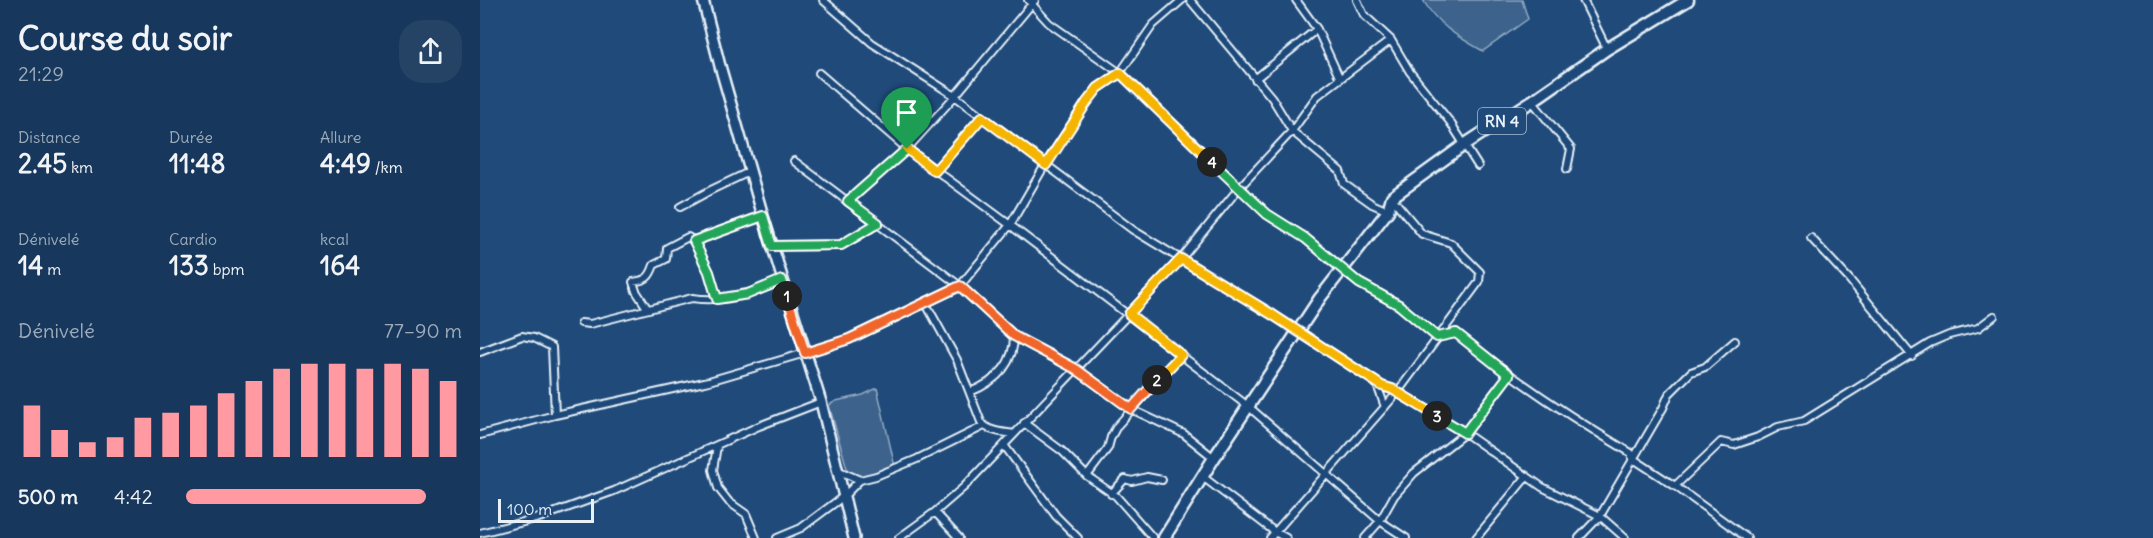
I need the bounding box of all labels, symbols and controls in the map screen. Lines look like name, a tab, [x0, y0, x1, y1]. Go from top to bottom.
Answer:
text: Course du soir	[18, 17, 232, 59]
button: share	[399, 20, 462, 83]
text: 21:29	[18, 61, 64, 86]
pin	[881, 87, 932, 149]
icon: arrive	[890, 96, 923, 129]
road number: RN 4	[1478, 108, 1526, 134]
text: Distance	[18, 127, 80, 147]
text: Durée	[169, 127, 213, 147]
text: Allure	[320, 127, 361, 147]
text: 2.45	[18, 147, 67, 180]
text: 11:48	[169, 147, 226, 180]
text: 4:49	[320, 147, 371, 180]
pin: 4	[1197, 147, 1227, 177]
text: 4	[1207, 152, 1217, 172]
text: km	[67, 157, 93, 177]
text: /km	[371, 157, 403, 177]
text: Dénivelé	[18, 229, 79, 249]
text: Cardio	[169, 229, 217, 249]
text: kcal	[320, 229, 349, 249]
text: 14	[18, 249, 43, 282]
text: 133	[169, 249, 209, 282]
text: 164	[320, 249, 360, 282]
text: m	[43, 259, 61, 279]
text: bpm	[209, 259, 245, 279]
pin: 1	[772, 281, 802, 311]
text: 1	[784, 286, 790, 306]
text: Dénivelé	[18, 318, 95, 343]
text: 77–90 m	[384, 318, 462, 343]
pin: 2	[1142, 365, 1172, 395]
text: 2	[1153, 370, 1161, 390]
pin: 3	[1422, 401, 1452, 431]
text: 3	[1432, 406, 1442, 426]
text: 500 m	[18, 484, 78, 509]
text: 4:42	[114, 484, 153, 509]
scale bar	[498, 496, 594, 524]
text: 100 m	[507, 499, 552, 519]

